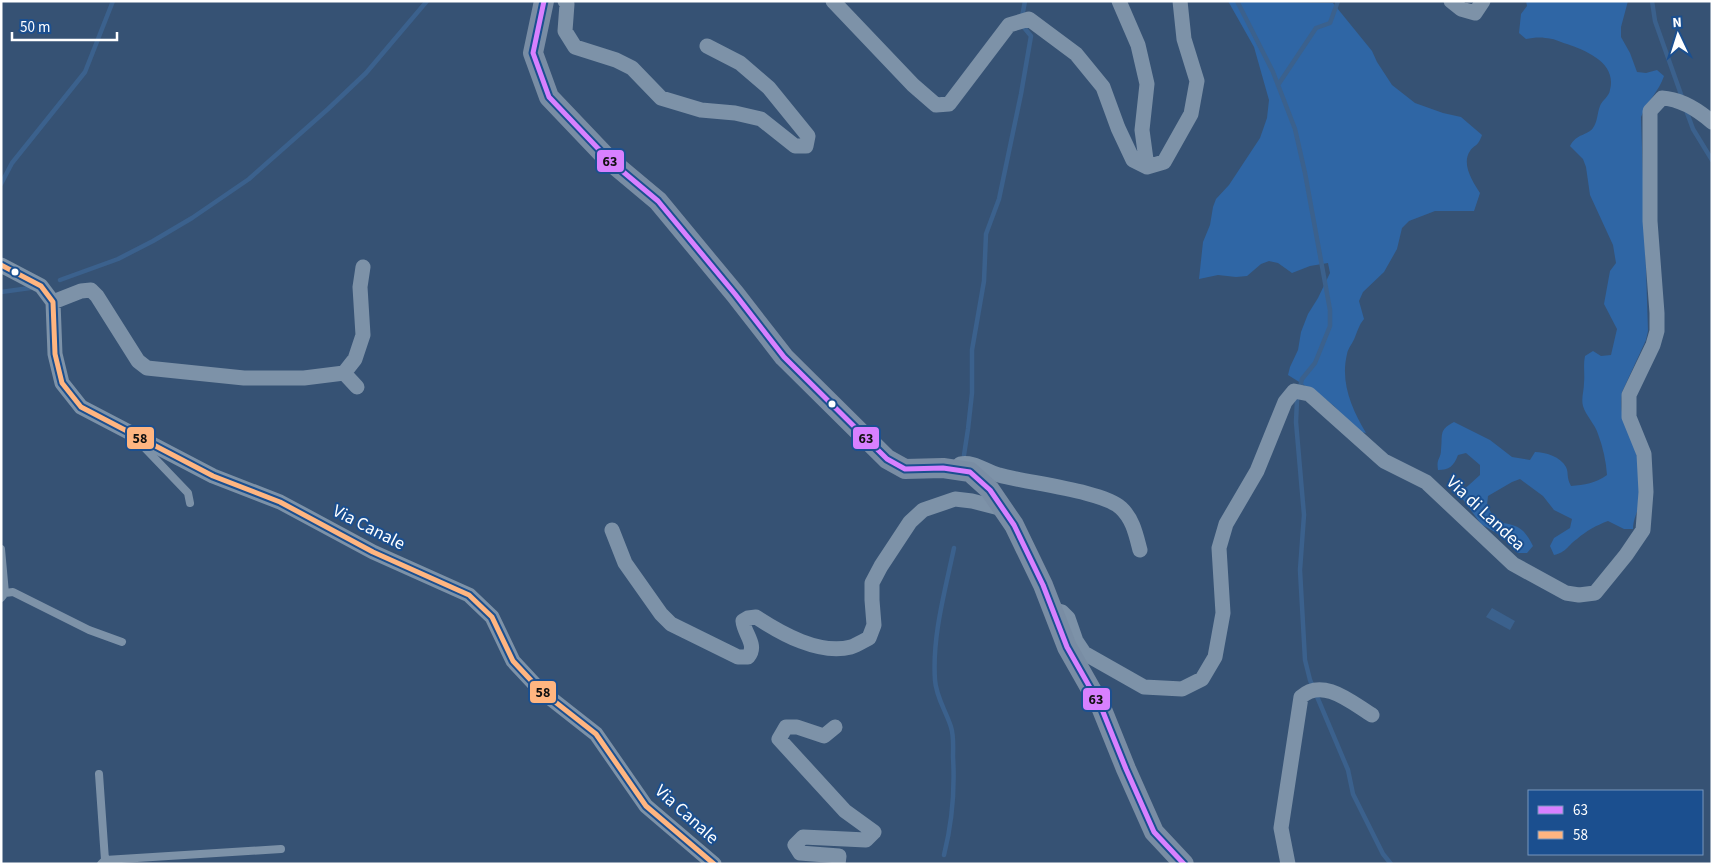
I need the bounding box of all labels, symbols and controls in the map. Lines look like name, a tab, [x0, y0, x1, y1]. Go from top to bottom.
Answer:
scale bar	[12, 10, 118, 42]
north arrow	[1653, 10, 1703, 60]
text: N	[1672, 13, 1683, 33]
text: 50 m	[20, 17, 50, 38]
line badge: 63	[596, 149, 625, 173]
text: 63	[603, 152, 617, 172]
unlabelled marker	[10, 267, 20, 277]
unlabelled marker	[827, 399, 837, 409]
line badge: 58	[126, 426, 155, 450]
line badge: 63	[852, 426, 880, 450]
text: 58	[133, 429, 147, 449]
text: 63	[859, 429, 873, 449]
street label: Via di Landea	[1441, 470, 1531, 557]
street label: Via Canale	[328, 499, 409, 556]
line badge: 58	[529, 680, 557, 704]
text: 58	[536, 683, 550, 703]
line badge: 63	[1082, 687, 1111, 711]
text: 63	[1089, 690, 1103, 710]
street label: Via Canale	[649, 779, 724, 850]
legend	[1528, 790, 1703, 855]
text: 63	[1573, 800, 1588, 821]
text: 58	[1573, 825, 1588, 846]

